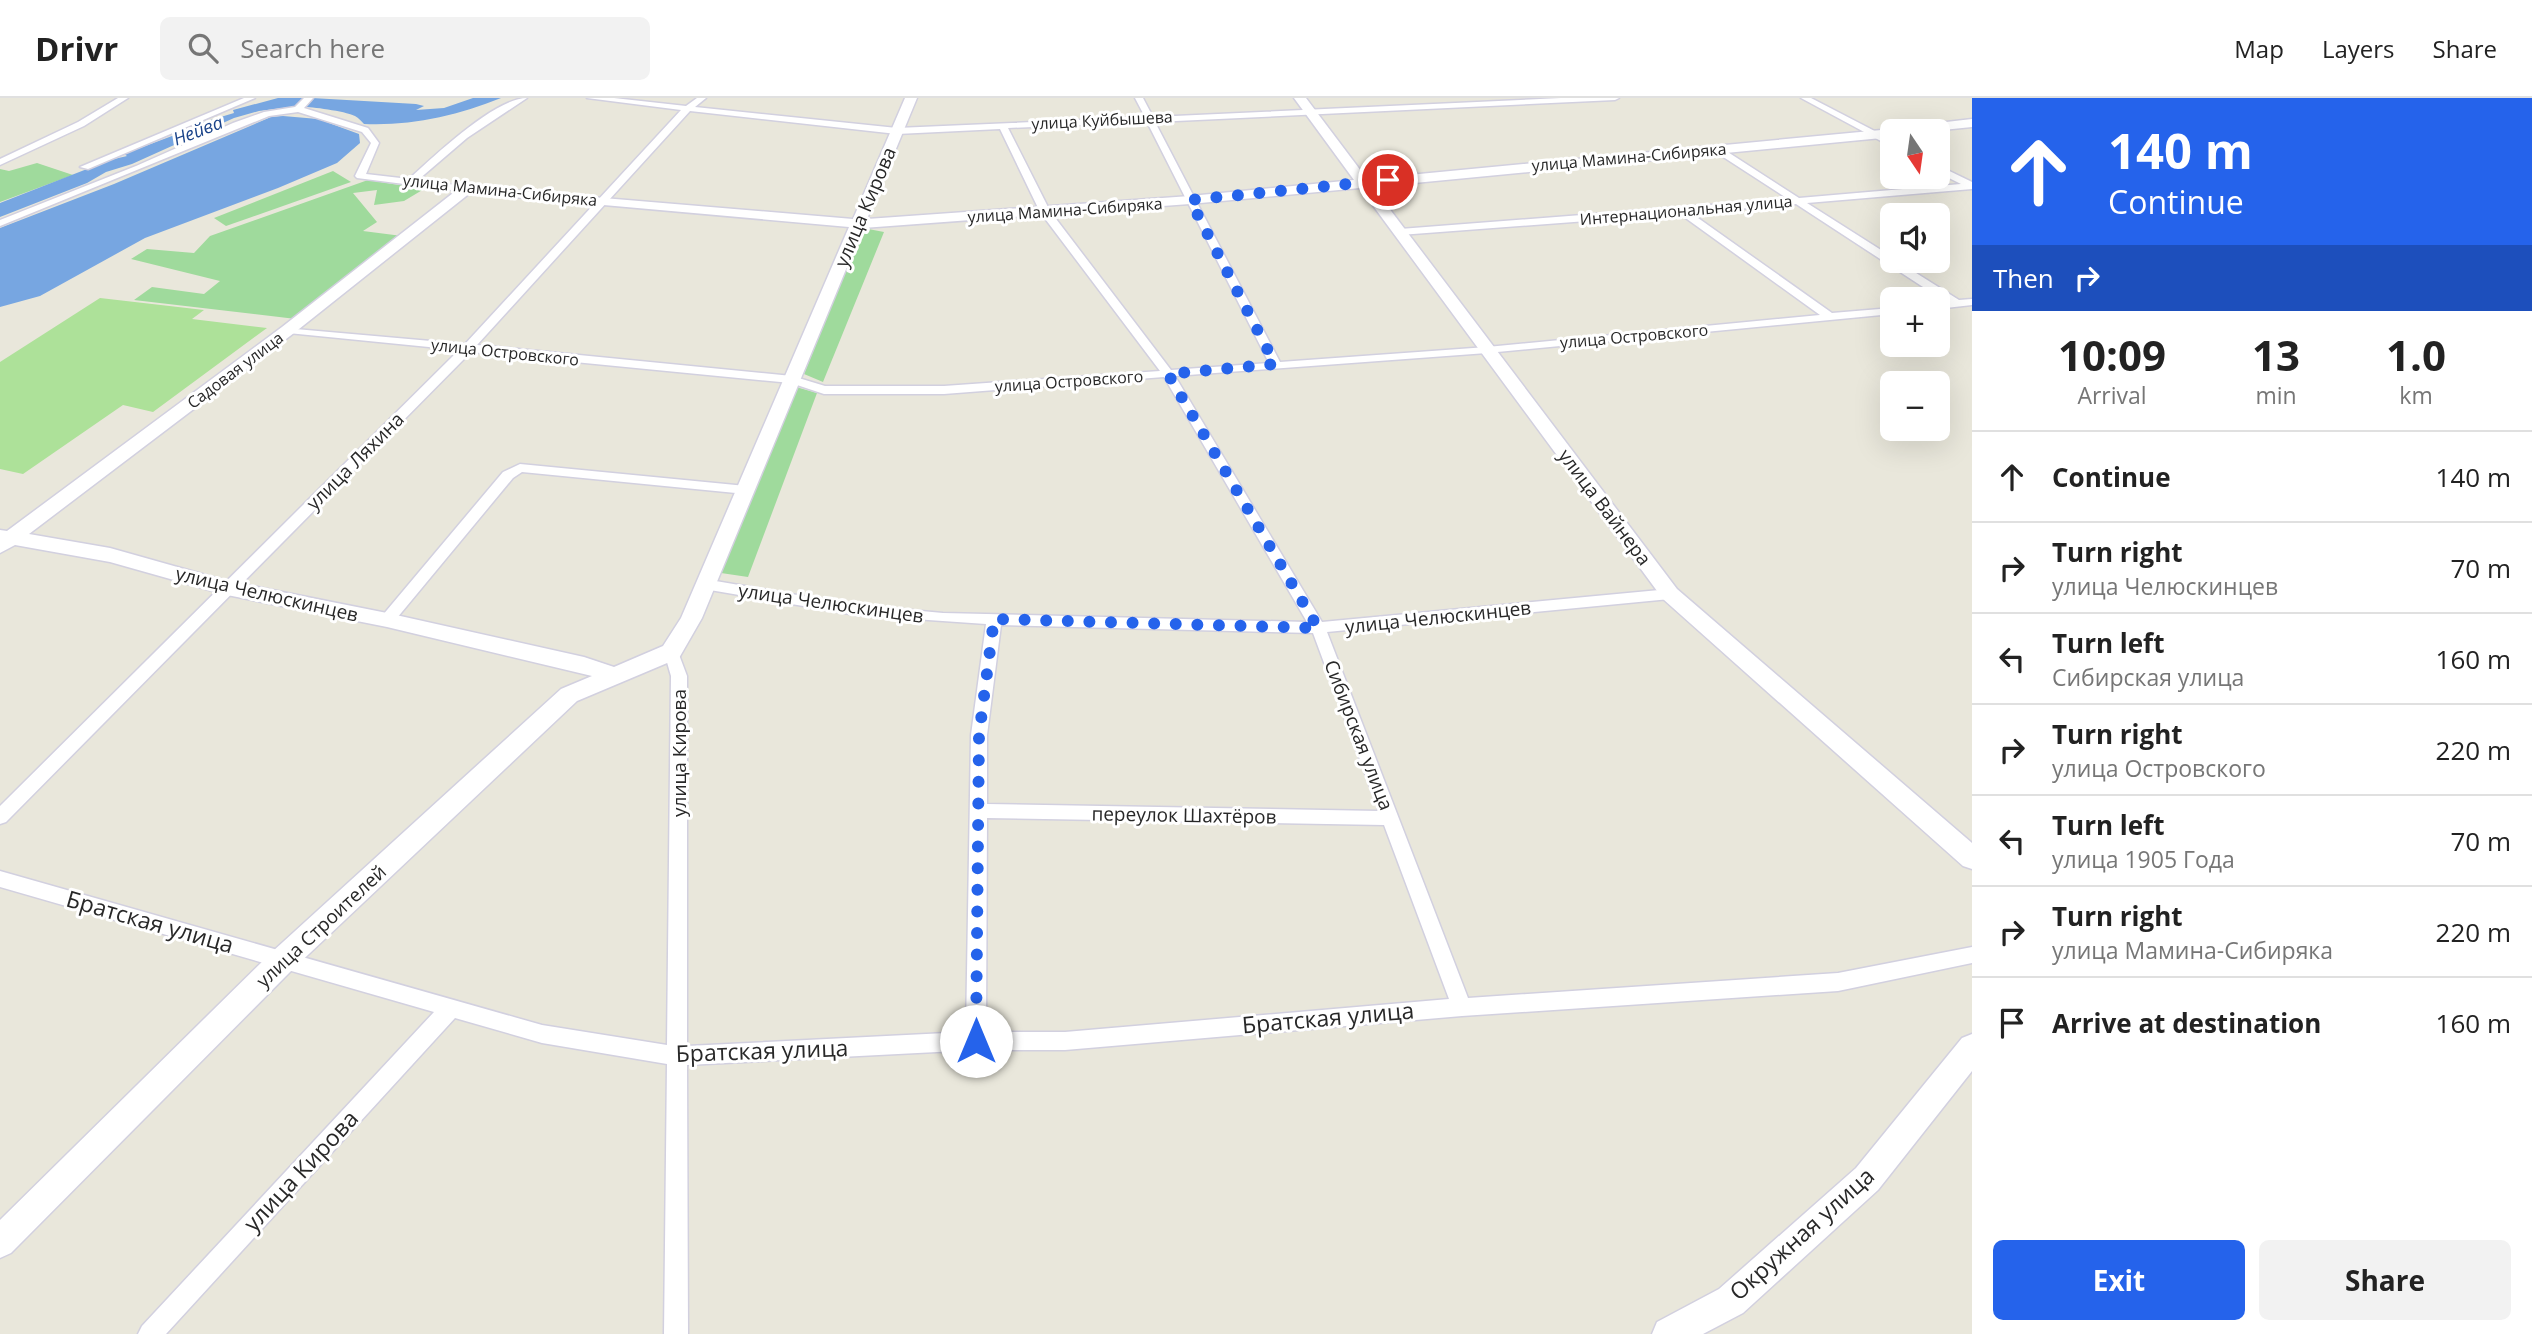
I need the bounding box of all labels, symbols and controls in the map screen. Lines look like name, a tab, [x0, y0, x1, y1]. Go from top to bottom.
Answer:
search box	[160, 17, 650, 80]
text: Drivr	[35, 26, 118, 71]
icon: search	[184, 29, 222, 67]
text: Search here	[240, 30, 385, 66]
text: Map	[2234, 32, 2284, 65]
text: Layers	[2322, 32, 2395, 65]
text: Share	[2433, 32, 2497, 65]
street label: улица Куйбышева	[1031, 105, 1173, 135]
water label: Нейва	[169, 110, 226, 150]
text: 140 m	[2108, 117, 2253, 183]
north arrow	[1880, 119, 1950, 189]
map controls	[1880, 119, 1950, 441]
icon: ahead	[1993, 126, 2084, 217]
street label: улица Мамина-Сибиряка	[1531, 138, 1727, 176]
street label: улица Кирова	[828, 143, 902, 271]
pin	[1358, 150, 1418, 210]
icon: arrive	[1369, 161, 1407, 199]
street label: улица Мамина-Сибиряка	[402, 169, 598, 211]
text: Continue	[2108, 180, 2244, 223]
street label: Интернациональная улица	[1579, 190, 1793, 230]
street label: улица Мамина-Сибиряка	[967, 192, 1163, 228]
button: sound	[1880, 203, 1950, 273]
icon: right	[2068, 259, 2106, 297]
text: Then	[1993, 260, 2054, 296]
button: +	[1880, 287, 1950, 357]
street label: улица Островского	[1559, 319, 1709, 353]
text: 10:09	[2058, 326, 2166, 383]
text: 13	[2252, 326, 2300, 383]
text: 1.0	[2386, 326, 2446, 383]
street label: Садовая улица	[182, 327, 288, 413]
street label: улица Островского	[430, 333, 580, 371]
street label: улица Островского	[994, 365, 1144, 397]
button: −	[1880, 371, 1950, 441]
text: Arrival	[2077, 379, 2147, 411]
text: min	[2255, 379, 2297, 411]
text: km	[2399, 379, 2433, 411]
street label: улица Ляхина	[300, 406, 410, 516]
street label: улица Вайнера	[1553, 443, 1657, 571]
icon: ahead	[1993, 458, 2031, 496]
text: Continue	[2052, 459, 2171, 495]
text: 140 m	[2436, 459, 2511, 495]
text: Turn right	[2052, 534, 2183, 570]
icon: right	[1993, 549, 2031, 587]
text: 70 m	[2450, 550, 2511, 586]
street label: улица Челюскинцев	[173, 560, 361, 628]
text: улица Челюскинцев	[2052, 570, 2278, 602]
street label: улица Челюскинцев	[737, 577, 925, 629]
street label: улица Челюскинцев	[1344, 594, 1532, 640]
text: Turn left	[2052, 625, 2164, 661]
icon: left	[1993, 640, 2031, 678]
text: 160 m	[2436, 641, 2511, 677]
street label: Сибирская улица	[1318, 656, 1400, 814]
text: Сибирская улица	[2052, 661, 2244, 693]
street label: улица Кирова	[666, 689, 692, 817]
text: Turn right	[2052, 716, 2183, 752]
icon: right	[1993, 731, 2031, 769]
text: 220 m	[2436, 732, 2511, 768]
text: улица Островского	[2052, 752, 2266, 784]
street label: переулок Шахтёров	[1091, 800, 1277, 830]
text: Turn left	[2052, 807, 2164, 843]
icon: left	[1993, 822, 2031, 860]
text: 70 m	[2450, 823, 2511, 859]
text: улица 1905 Года	[2052, 843, 2235, 875]
street label: улица Строителей	[250, 859, 392, 993]
street label: Братская улица	[63, 882, 238, 960]
text: Turn right	[2052, 898, 2183, 934]
icon: right	[1993, 913, 2031, 951]
text: 220 m	[2436, 914, 2511, 950]
text: улица Мамина-Сибиряка	[2052, 934, 2333, 966]
street label: Братская улица	[1241, 994, 1415, 1040]
position arrow	[939, 1004, 1013, 1078]
icon: arrive	[1993, 1004, 2031, 1042]
text: Arrive at destination	[2052, 1005, 2321, 1041]
text: 160 m	[2436, 1005, 2511, 1041]
street label: Братская улица	[675, 1031, 849, 1069]
street label: улица Кирова	[236, 1103, 365, 1238]
street label: Окружная улица	[1722, 1160, 1881, 1307]
button: Exit	[1993, 1240, 2245, 1320]
button: Share	[2259, 1240, 2511, 1320]

